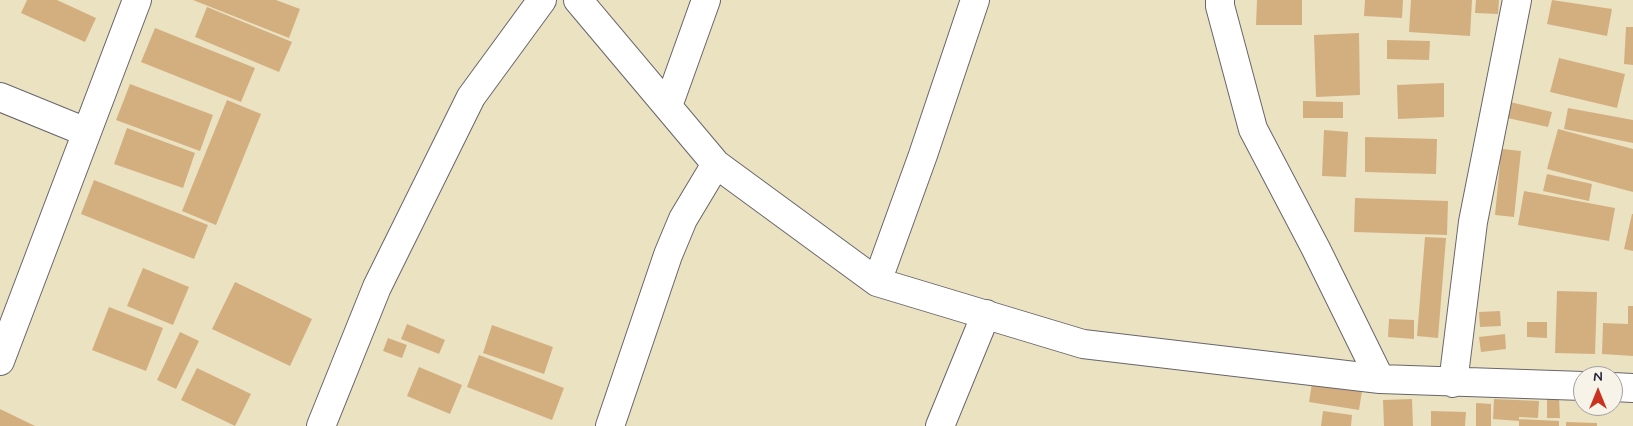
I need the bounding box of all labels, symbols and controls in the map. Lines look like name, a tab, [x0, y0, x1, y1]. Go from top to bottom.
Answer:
north arrow	[1573, 366, 1623, 416]
text: N	[1593, 368, 1603, 386]

